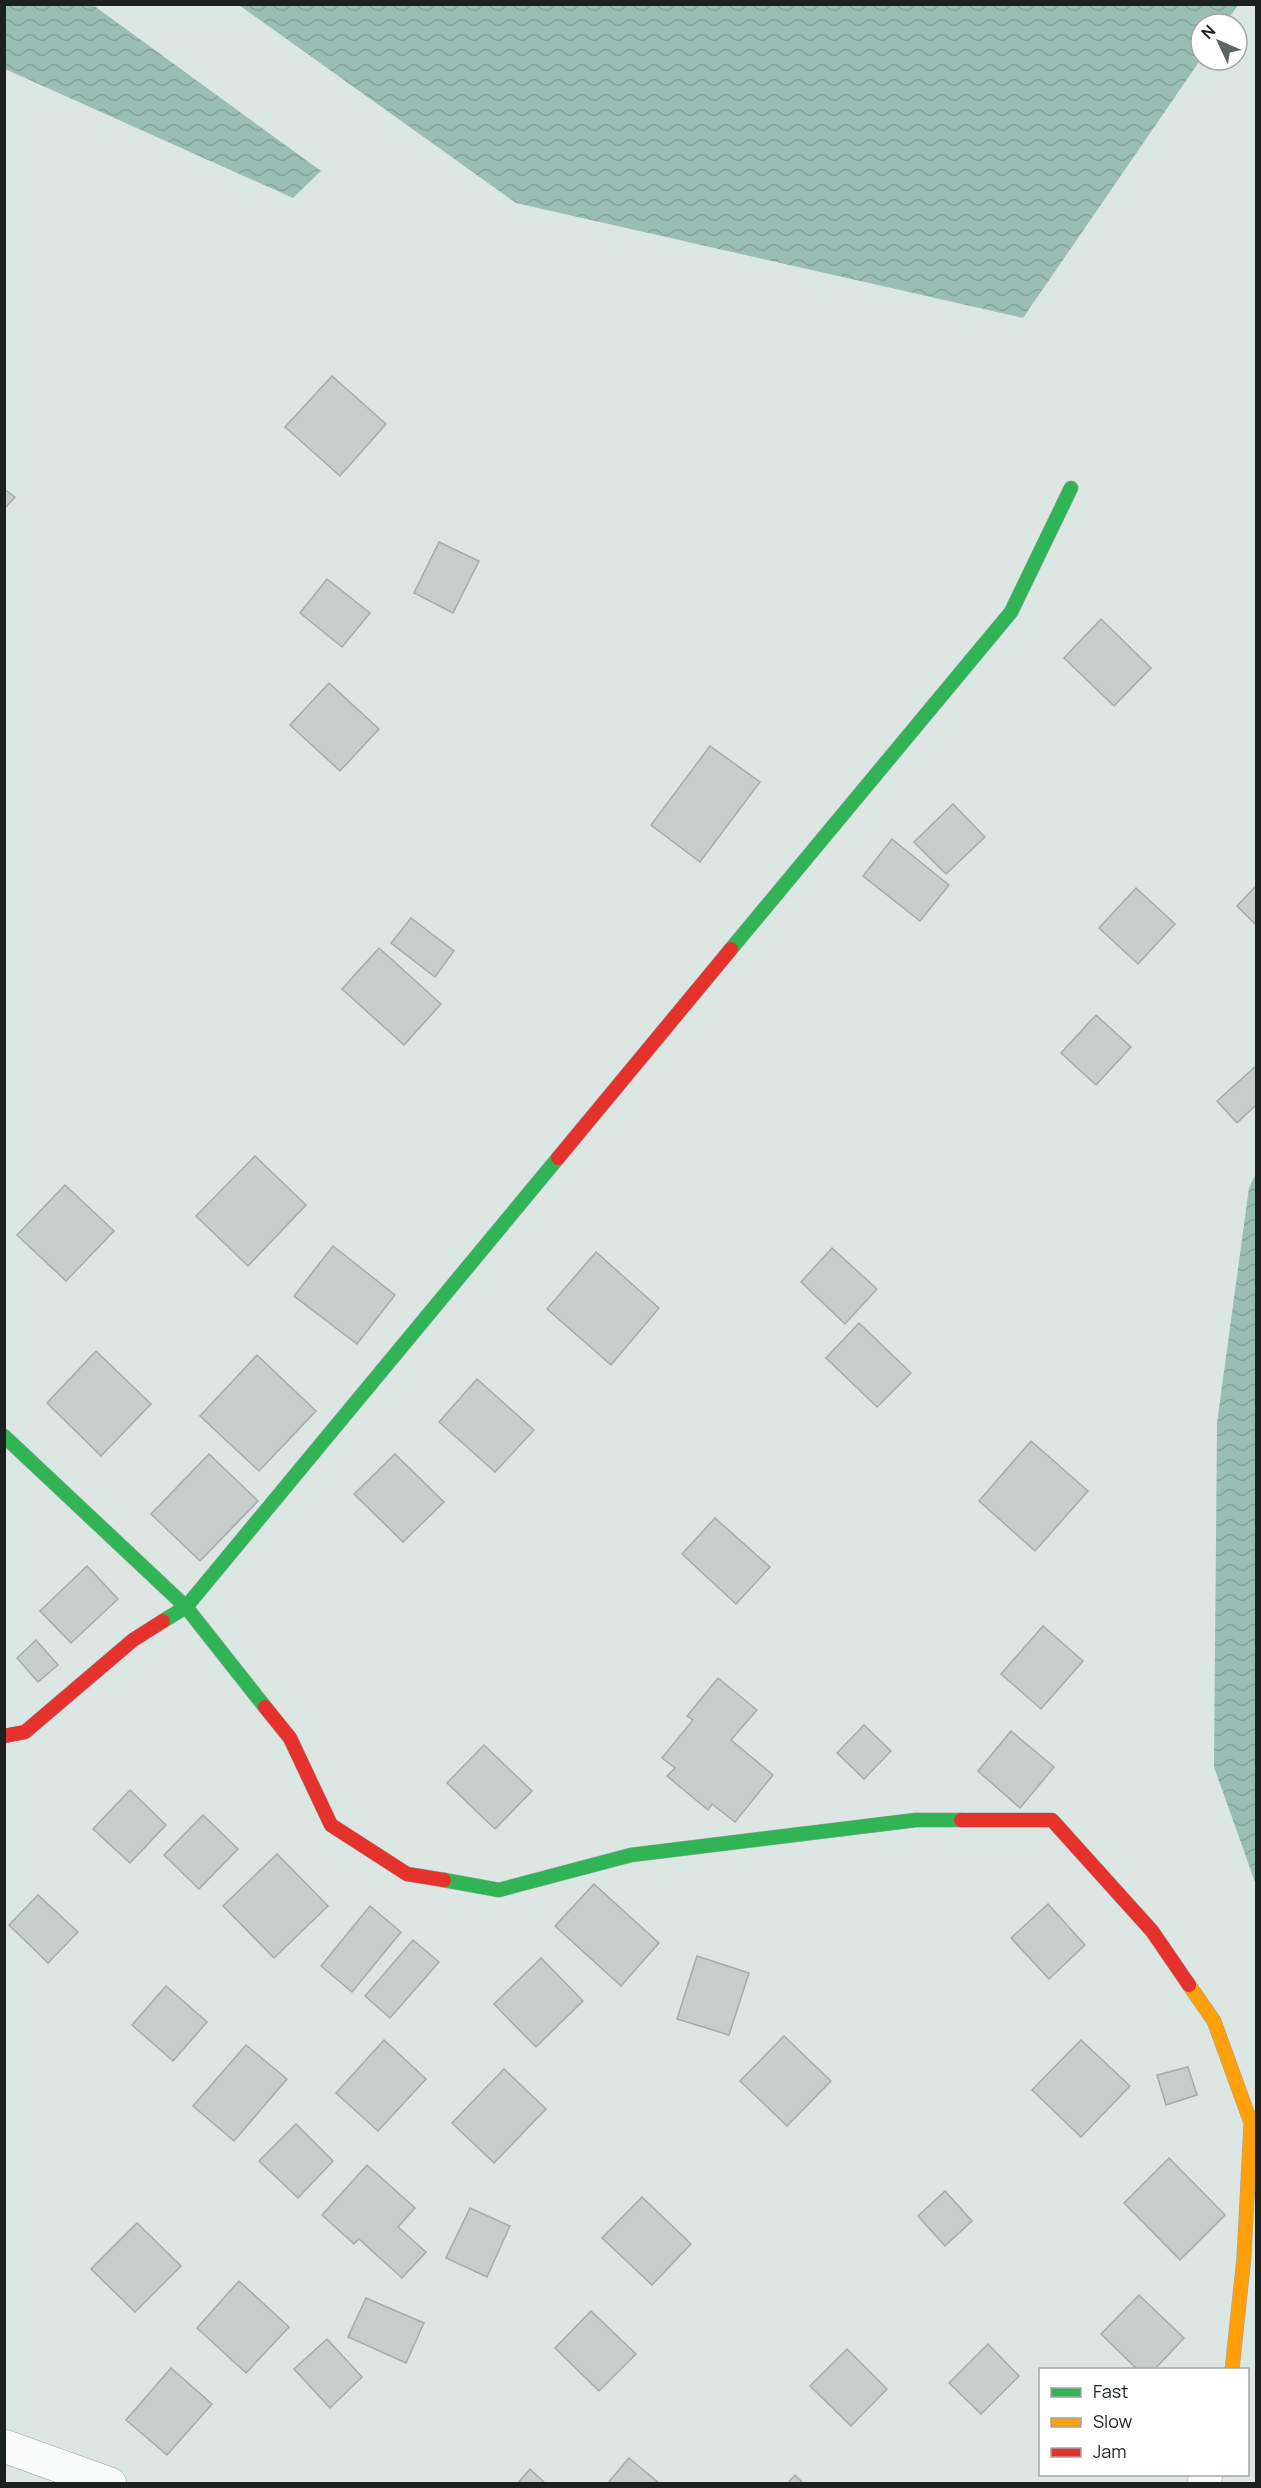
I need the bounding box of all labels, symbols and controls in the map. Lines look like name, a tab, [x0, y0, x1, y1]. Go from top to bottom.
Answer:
north arrow	[1189, 12, 1249, 72]
text: N	[1196, 20, 1220, 43]
legend	[1039, 2368, 1249, 2476]
text: Fast	[1093, 2379, 1128, 2403]
text: Slow	[1093, 2409, 1133, 2433]
text: Jam	[1093, 2439, 1127, 2463]

